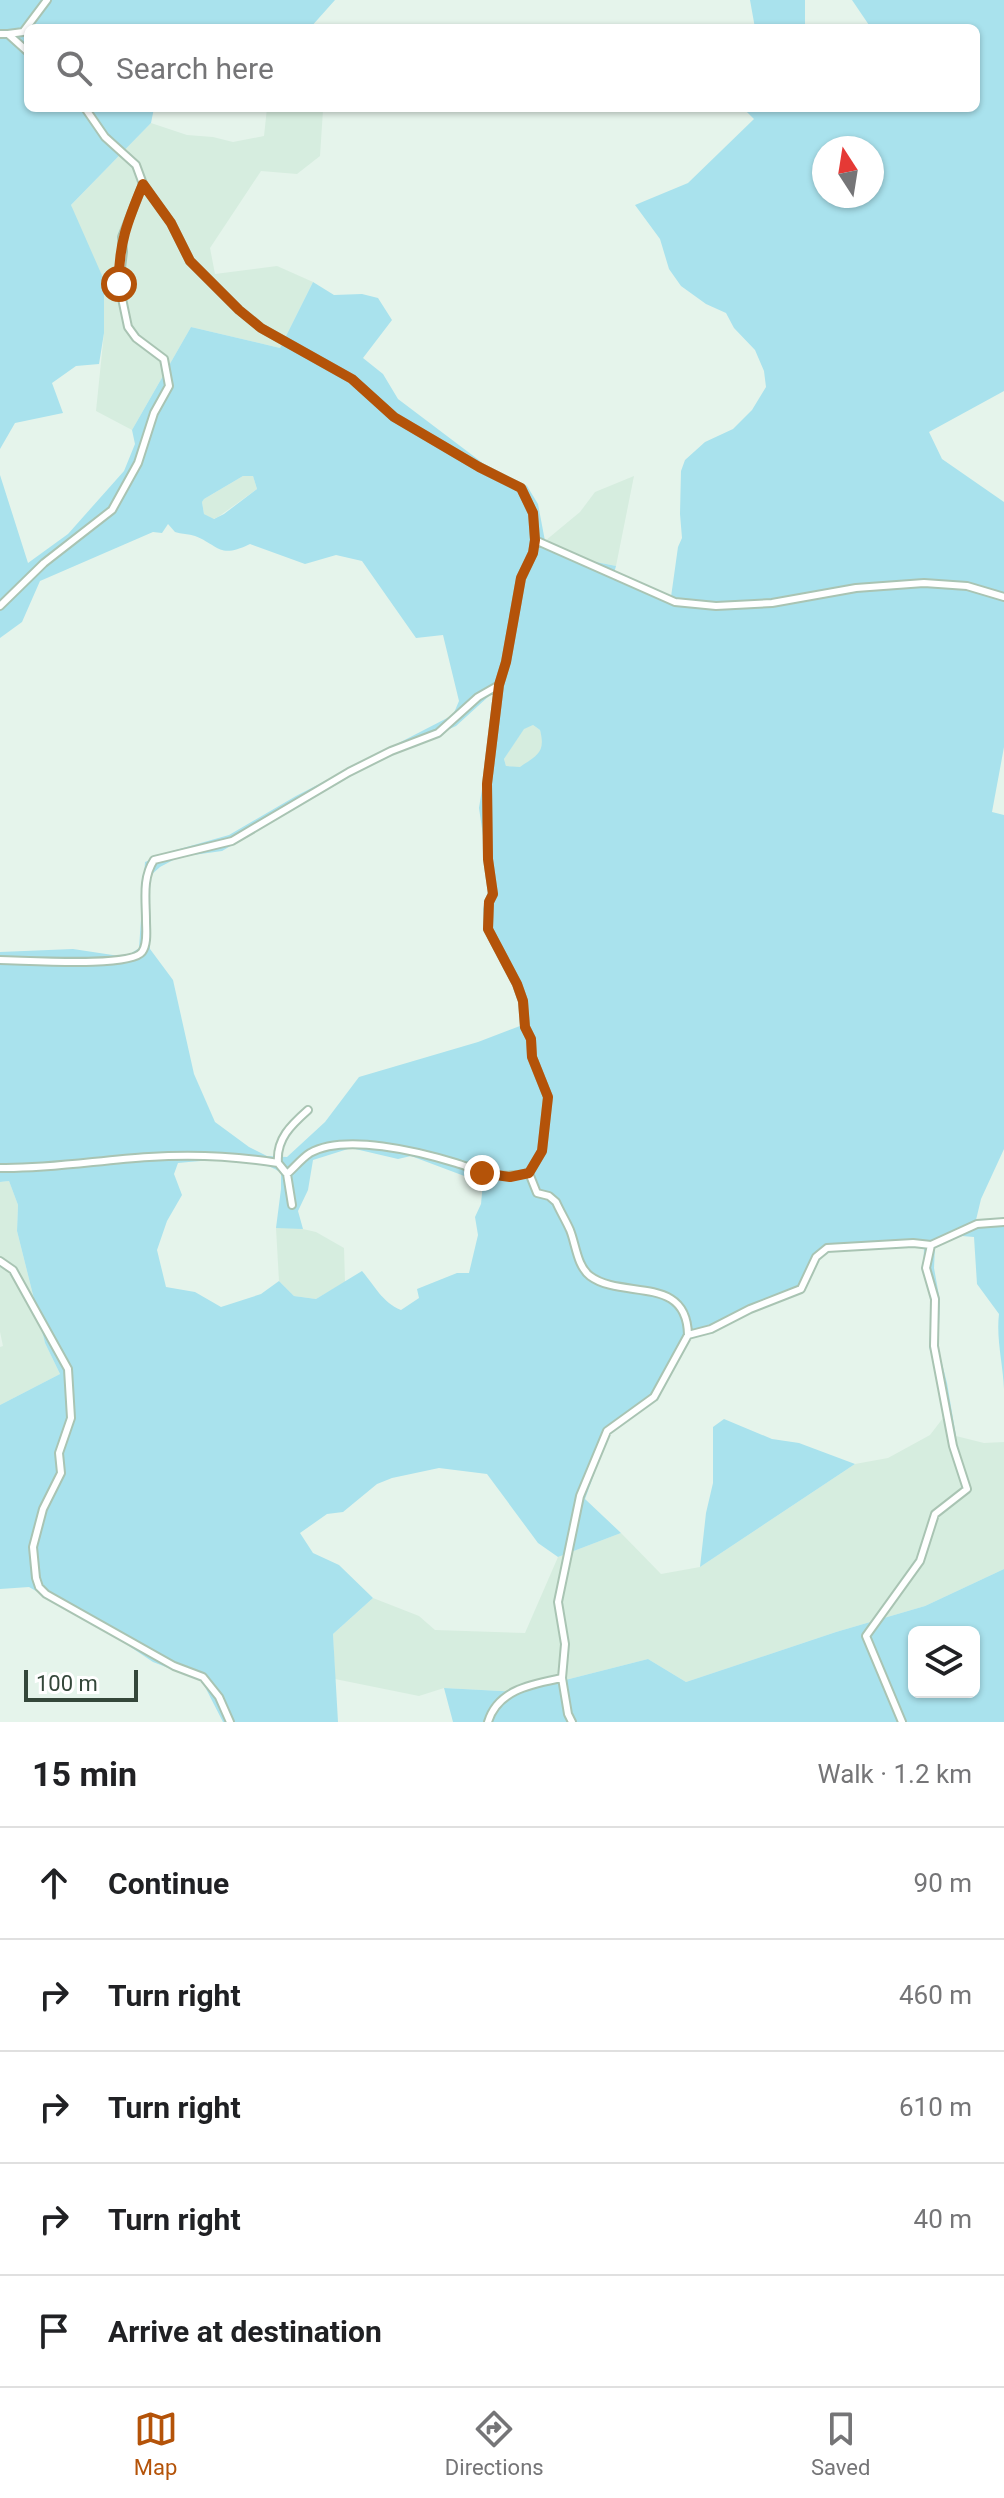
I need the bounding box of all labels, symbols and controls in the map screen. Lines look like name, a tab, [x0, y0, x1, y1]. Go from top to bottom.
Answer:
search box	[24, 24, 980, 112]
icon: search	[52, 46, 96, 90]
text: Search here	[116, 51, 274, 86]
north arrow	[812, 136, 884, 208]
route start	[101, 266, 137, 302]
route end	[464, 1155, 500, 1191]
map controls	[908, 1626, 980, 1698]
button: layers	[908, 1626, 980, 1698]
scale bar	[24, 1666, 138, 1702]
text: 100 m	[36, 1671, 98, 1696]
text: 15 min	[32, 1754, 137, 1794]
text: Walk · 1.2 km	[818, 1759, 972, 1789]
icon: ahead	[32, 1861, 76, 1905]
text: Continue	[108, 1866, 229, 1901]
text: 90 m	[914, 1868, 972, 1898]
icon: right	[32, 1973, 76, 2017]
text: Turn right	[108, 1978, 241, 2013]
text: 460 m	[899, 1980, 972, 2010]
icon: right	[32, 2085, 76, 2129]
text: Turn right	[108, 2090, 241, 2125]
text: 610 m	[899, 2092, 972, 2122]
icon: right	[32, 2197, 76, 2241]
text: Turn right	[108, 2202, 241, 2237]
text: 40 m	[914, 2204, 972, 2234]
icon: arrive	[32, 2309, 76, 2353]
text: Arrive at destination	[108, 2314, 382, 2349]
tab: Map	[134, 2407, 178, 2480]
tab: Directions	[445, 2407, 544, 2480]
tab: Saved	[811, 2407, 870, 2480]

